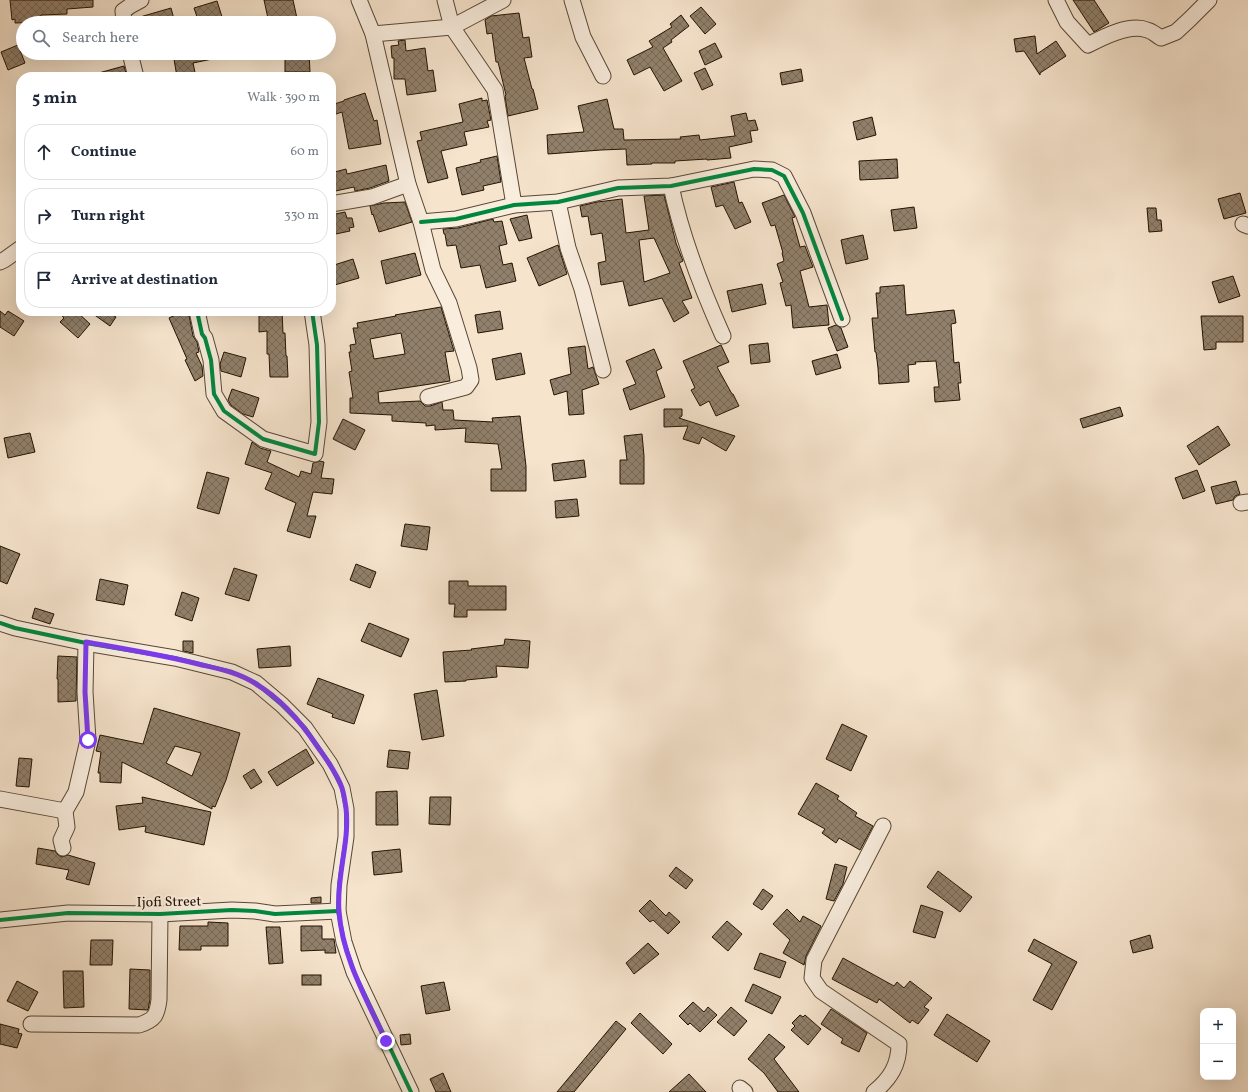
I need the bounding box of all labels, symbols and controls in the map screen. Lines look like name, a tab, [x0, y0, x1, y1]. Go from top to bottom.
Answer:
search box	[16, 16, 336, 60]
icon: search	[30, 27, 52, 49]
text: Search here	[62, 28, 139, 49]
text: 5 min	[32, 87, 77, 110]
text: Walk · 390 m	[247, 89, 320, 107]
icon: ahead	[33, 141, 55, 163]
text: Continue	[71, 142, 136, 163]
text: 60 m	[291, 143, 319, 161]
icon: right	[33, 205, 55, 227]
text: Turn right	[71, 206, 145, 227]
text: 330 m	[284, 207, 319, 225]
icon: arrive	[33, 269, 55, 291]
text: Arrive at destination	[71, 270, 218, 291]
route start	[79, 731, 97, 749]
street label: Ijofi Street	[137, 892, 202, 913]
map controls	[1200, 1008, 1236, 1080]
button: +	[1200, 1008, 1236, 1044]
route end	[377, 1032, 395, 1050]
button: −	[1200, 1044, 1236, 1080]

